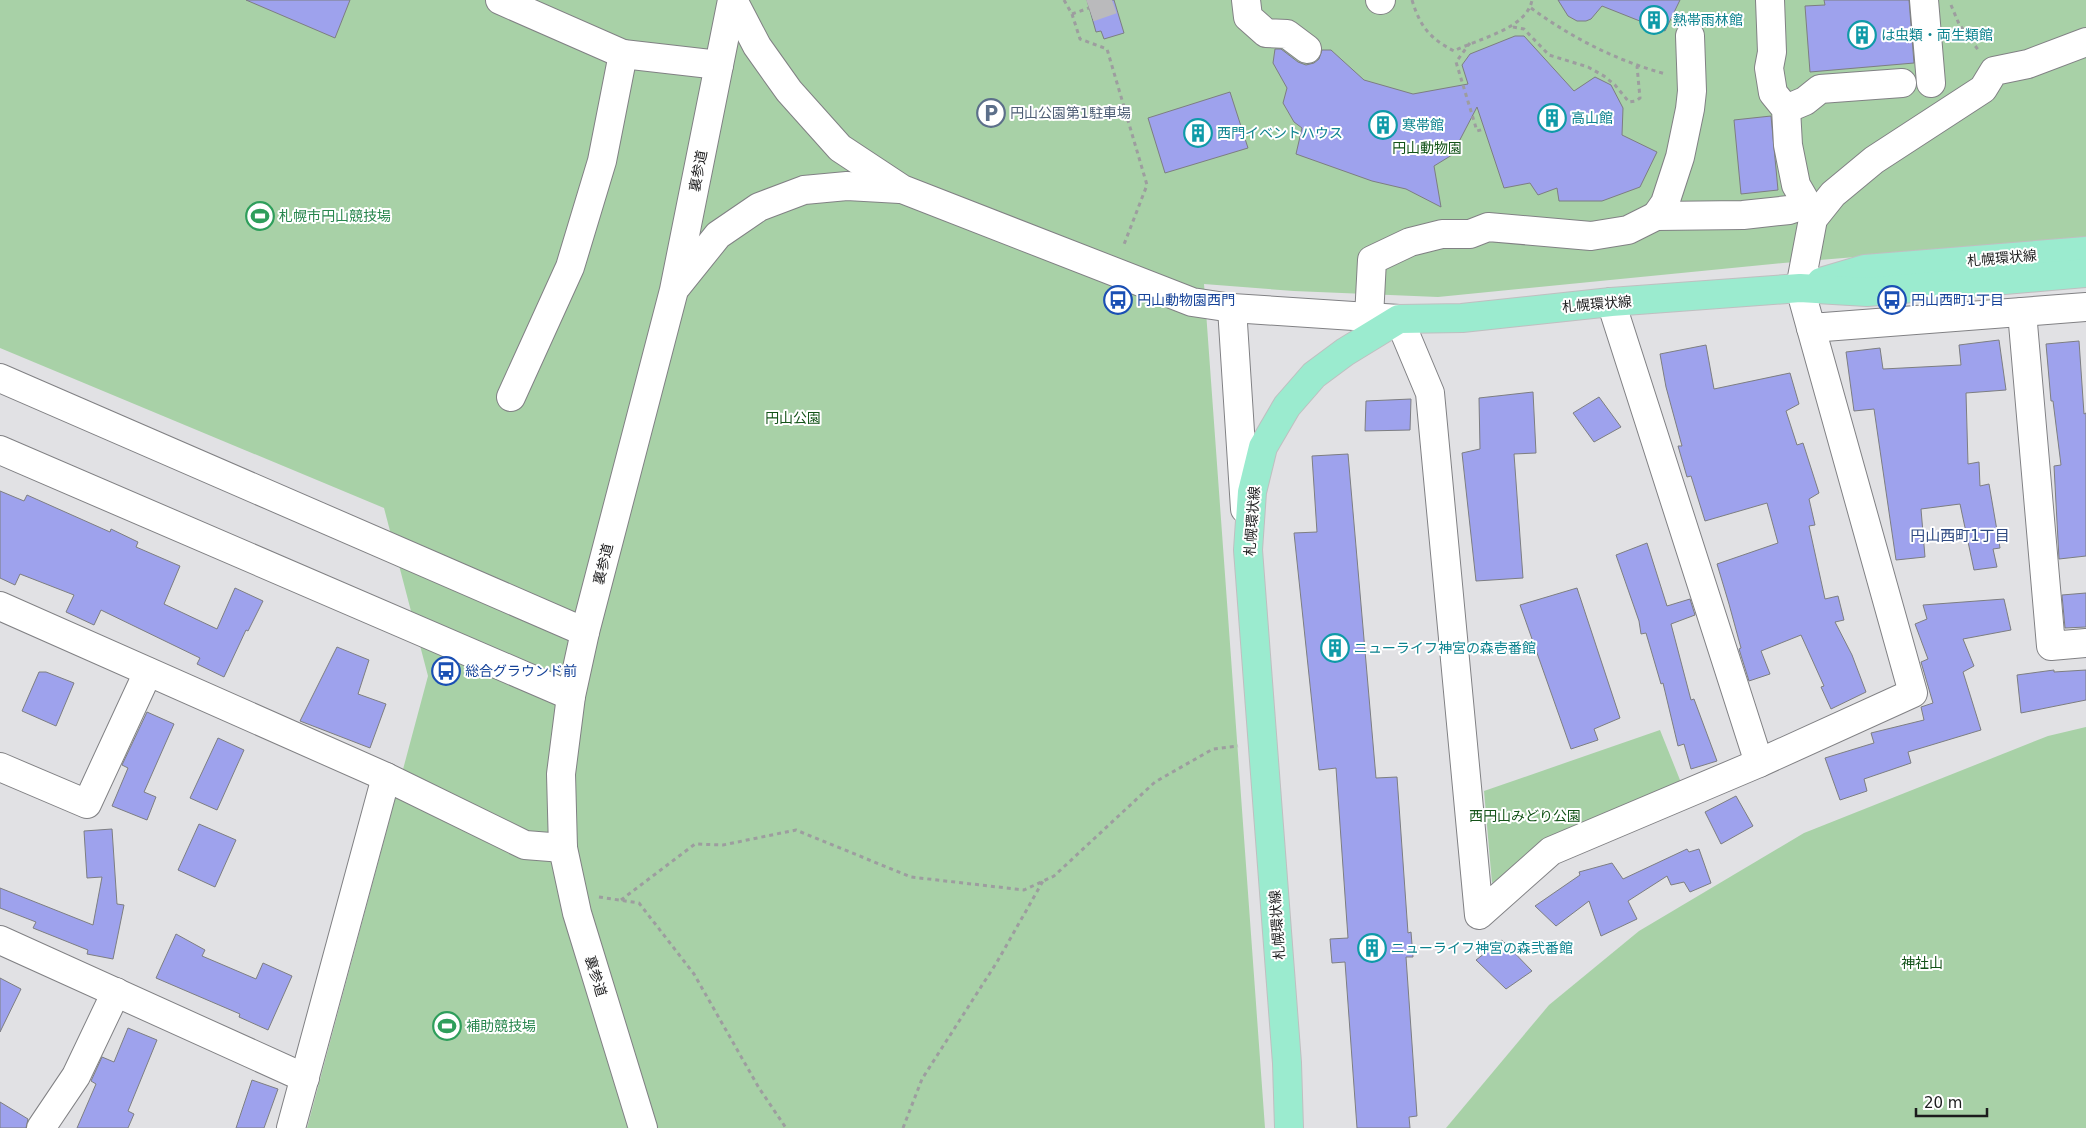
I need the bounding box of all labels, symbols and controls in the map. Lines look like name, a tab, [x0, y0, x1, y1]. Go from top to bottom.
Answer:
building icon: 熱帯雨林館	[1639, 5, 1669, 35]
place label: 熱帯雨林館	[1673, 12, 1743, 28]
building icon: は虫類・両生類館	[1847, 20, 1877, 50]
place label: は虫類・両生類館	[1881, 27, 1993, 43]
parking icon: 円山公園第1駐車場	[976, 98, 1006, 128]
building icon: 高山館	[1537, 103, 1567, 133]
place label: 円山公園第1駐車場	[1010, 105, 1131, 121]
building icon: 寒帯館	[1368, 110, 1398, 140]
place label: 高山館	[1571, 110, 1613, 126]
place label: 寒帯館	[1402, 117, 1444, 133]
building icon: 西門イベントハウス	[1183, 118, 1213, 148]
place label: 西門イベントハウス	[1217, 125, 1343, 141]
park label: 円山動物園	[1392, 140, 1462, 156]
street label: 裏参道	[686, 149, 710, 193]
sports icon: 札幌市円山競技場	[245, 201, 275, 231]
place label: 札幌市円山競技場	[279, 208, 391, 224]
street label: 札幌環状線	[1966, 247, 2038, 269]
bus stop icon: 円山動物園西門	[1103, 285, 1133, 315]
bus stop icon: 円山西町1丁目	[1877, 285, 1907, 315]
place label: 円山動物園西門	[1137, 292, 1235, 308]
place label: 円山西町1丁目	[1911, 292, 2004, 308]
street label: 札幌環状線	[1561, 293, 1633, 315]
park label: 円山公園	[765, 410, 821, 426]
street label: 札幌環状線	[1242, 486, 1262, 556]
district label: 円山西町1丁目	[1910, 527, 2010, 545]
street label: 裏参道	[590, 542, 616, 586]
building icon: ニューライフ神宮の森壱番館	[1320, 633, 1350, 663]
place label: ニューライフ神宮の森壱番館	[1354, 640, 1536, 656]
bus stop icon: 総合グラウンド前	[431, 656, 461, 686]
place label: 総合グラウンド前	[465, 663, 577, 679]
park label: 西円山みどり公園	[1469, 808, 1581, 824]
street label: 札幌環状線	[1267, 890, 1287, 960]
building icon: ニューライフ神宮の森弐番館	[1357, 933, 1387, 963]
place label: ニューライフ神宮の森弐番館	[1391, 940, 1573, 956]
street label: 裏参道	[582, 954, 610, 998]
park label: 神社山	[1901, 955, 1943, 971]
sports icon: 補助競技場	[432, 1011, 462, 1041]
place label: 補助競技場	[466, 1018, 536, 1034]
scale bar	[1916, 1086, 1987, 1118]
text: 20 m	[1924, 1094, 1962, 1112]

